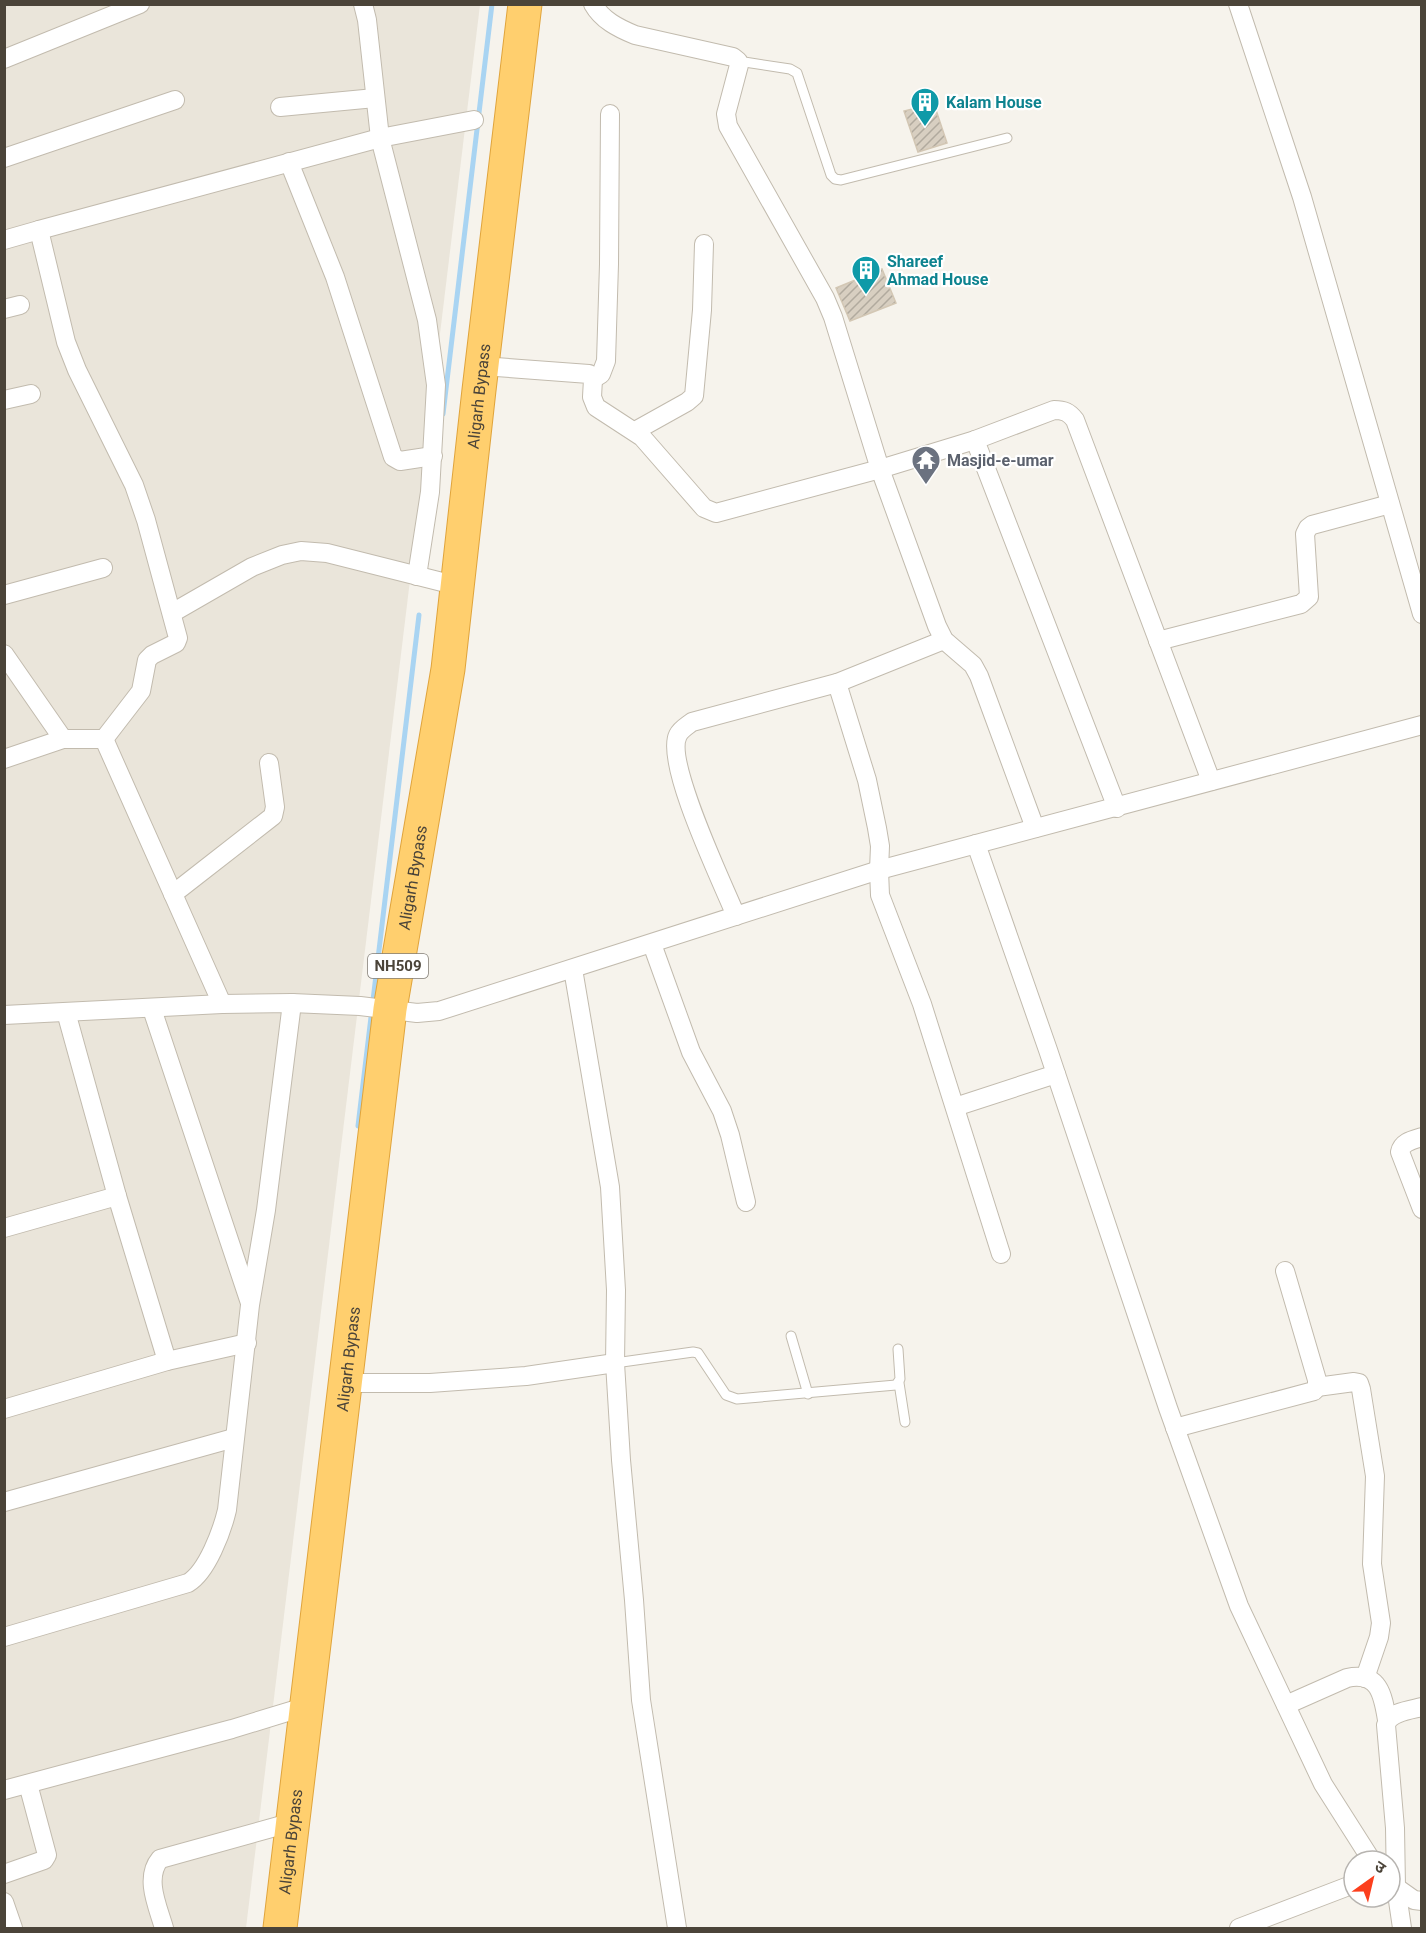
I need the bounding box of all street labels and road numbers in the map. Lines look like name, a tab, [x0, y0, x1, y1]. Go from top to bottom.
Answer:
street label: Aligarh Bypass	[463, 342, 494, 450]
street label: Aligarh Bypass	[394, 824, 431, 931]
road number: NH509	[368, 954, 428, 978]
street label: Aligarh Bypass	[332, 1305, 364, 1413]
street label: Aligarh Bypass	[275, 1788, 306, 1895]

